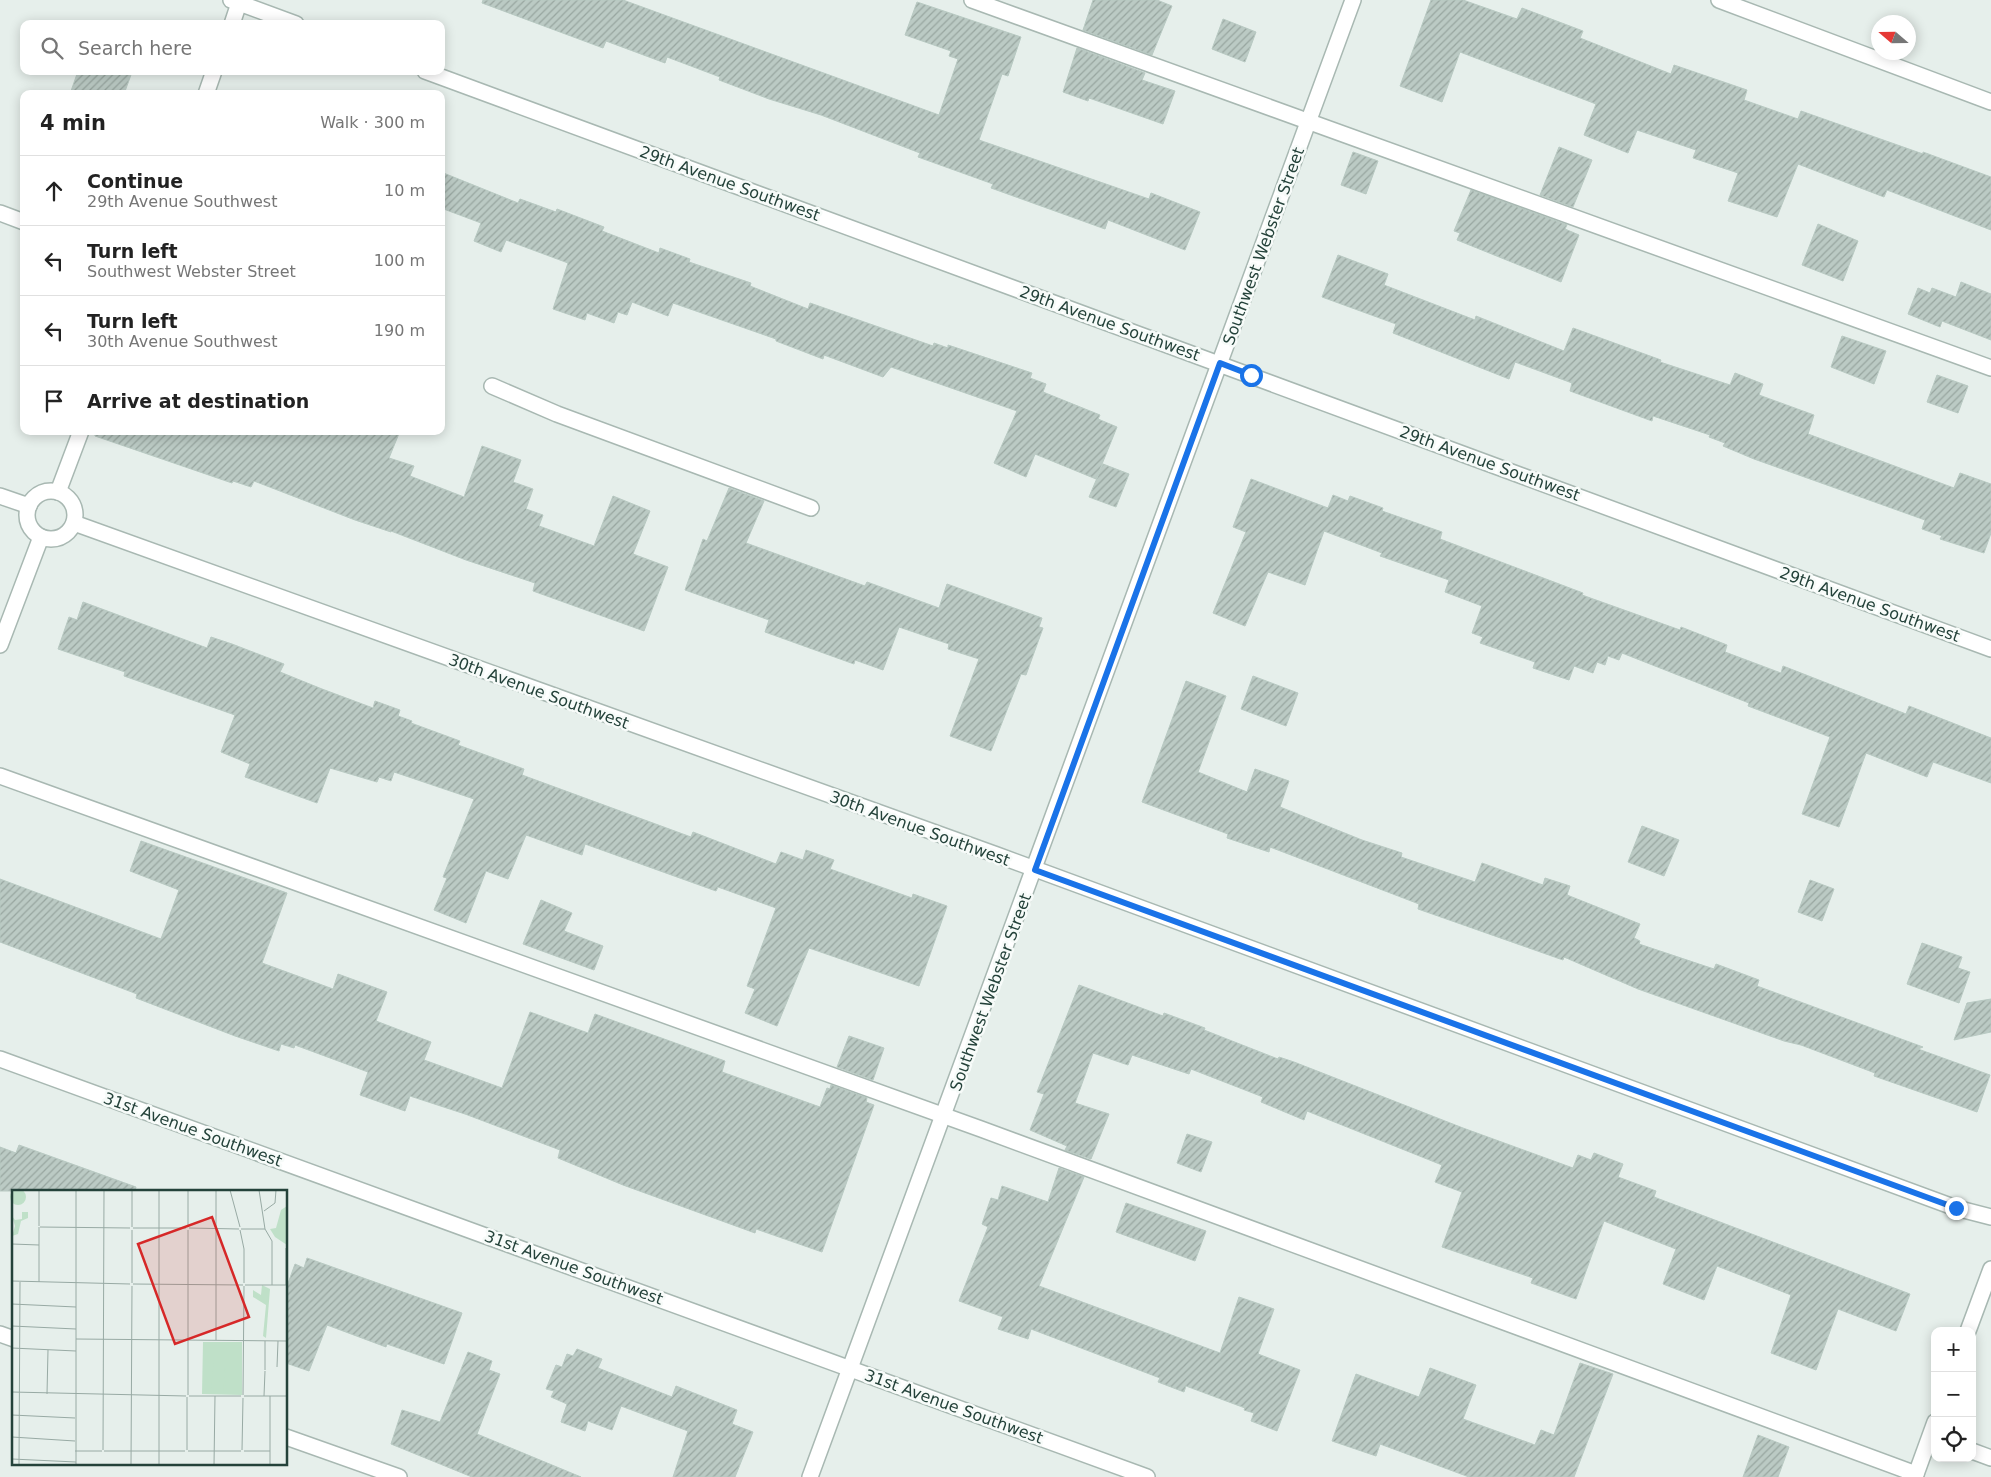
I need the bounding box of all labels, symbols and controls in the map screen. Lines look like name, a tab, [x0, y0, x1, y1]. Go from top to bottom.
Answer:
north arrow	[1871, 15, 1916, 60]
search box	[20, 20, 445, 75]
icon: search	[38, 34, 66, 62]
text: Search here	[78, 37, 192, 59]
text: 4 min	[40, 111, 106, 135]
text: Walk · 300 m	[320, 113, 425, 132]
street label: 29th Avenue Southwest	[637, 142, 823, 225]
street label: Southwest Webster Street	[1219, 145, 1308, 348]
text: Continue	[87, 170, 183, 192]
icon: ahead	[40, 177, 68, 205]
text: 10 m	[384, 181, 425, 200]
text: 29th Avenue Southwest	[87, 192, 277, 211]
text: Turn left	[87, 240, 178, 262]
icon: left	[40, 247, 68, 275]
text: 100 m	[374, 251, 425, 270]
text: Southwest Webster Street	[87, 262, 296, 281]
street label: 29th Avenue Southwest	[1017, 282, 1203, 365]
text: Turn left	[87, 310, 178, 332]
icon: left	[40, 317, 68, 345]
text: 190 m	[374, 321, 425, 340]
text: 30th Avenue Southwest	[87, 332, 277, 351]
route start	[1240, 364, 1263, 387]
icon: arrive	[40, 387, 68, 415]
text: Arrive at destination	[87, 390, 309, 412]
street label: 29th Avenue Southwest	[1397, 422, 1583, 505]
street label: 29th Avenue Southwest	[1777, 563, 1963, 646]
street label: 30th Avenue Southwest	[446, 650, 632, 733]
street label: 30th Avenue Southwest	[827, 787, 1013, 870]
street label: Southwest Webster Street	[946, 891, 1035, 1094]
street label: 31st Avenue Southwest	[101, 1088, 285, 1171]
inset map	[12, 1190, 288, 1464]
route end	[1945, 1197, 1968, 1220]
street label: 31st Avenue Southwest	[482, 1226, 666, 1309]
map controls	[1931, 1327, 1976, 1462]
button: +	[1931, 1327, 1976, 1372]
street label: 31st Avenue Southwest	[862, 1365, 1046, 1448]
button: −	[1931, 1372, 1976, 1417]
button: locate	[1931, 1417, 1976, 1462]

